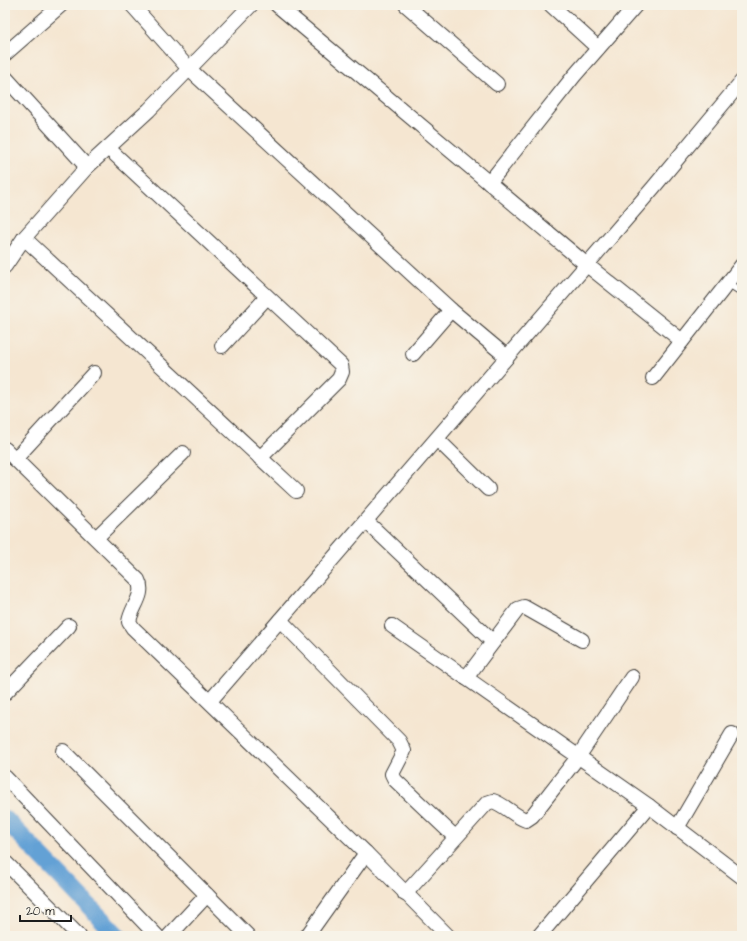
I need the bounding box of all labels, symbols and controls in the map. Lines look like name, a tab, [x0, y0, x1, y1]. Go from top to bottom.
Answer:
scale bar	[20, 897, 71, 923]
text: 20 m	[26, 903, 55, 920]

